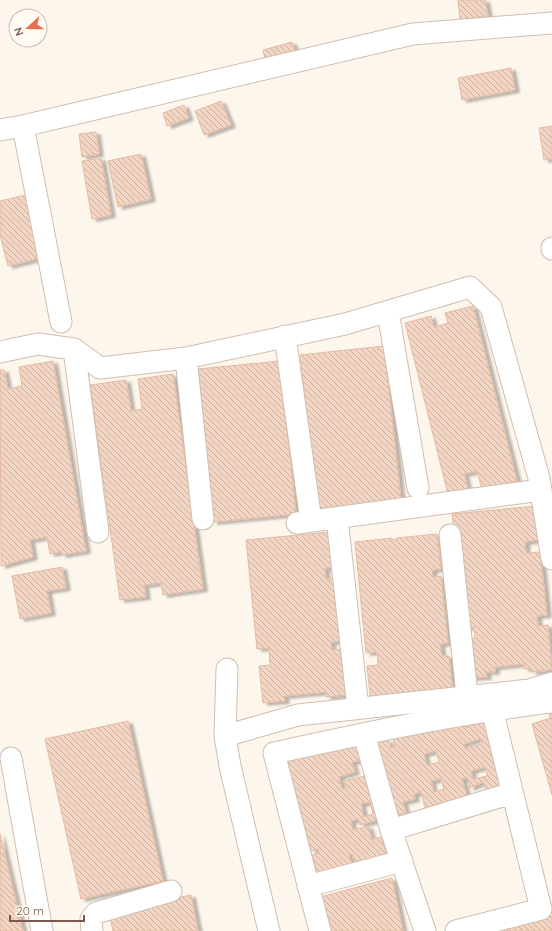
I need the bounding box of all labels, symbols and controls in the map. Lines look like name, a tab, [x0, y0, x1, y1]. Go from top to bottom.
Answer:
north arrow	[8, 8, 48, 48]
text: N	[11, 25, 27, 38]
scale bar	[10, 897, 84, 923]
text: 20 m	[16, 903, 44, 918]

